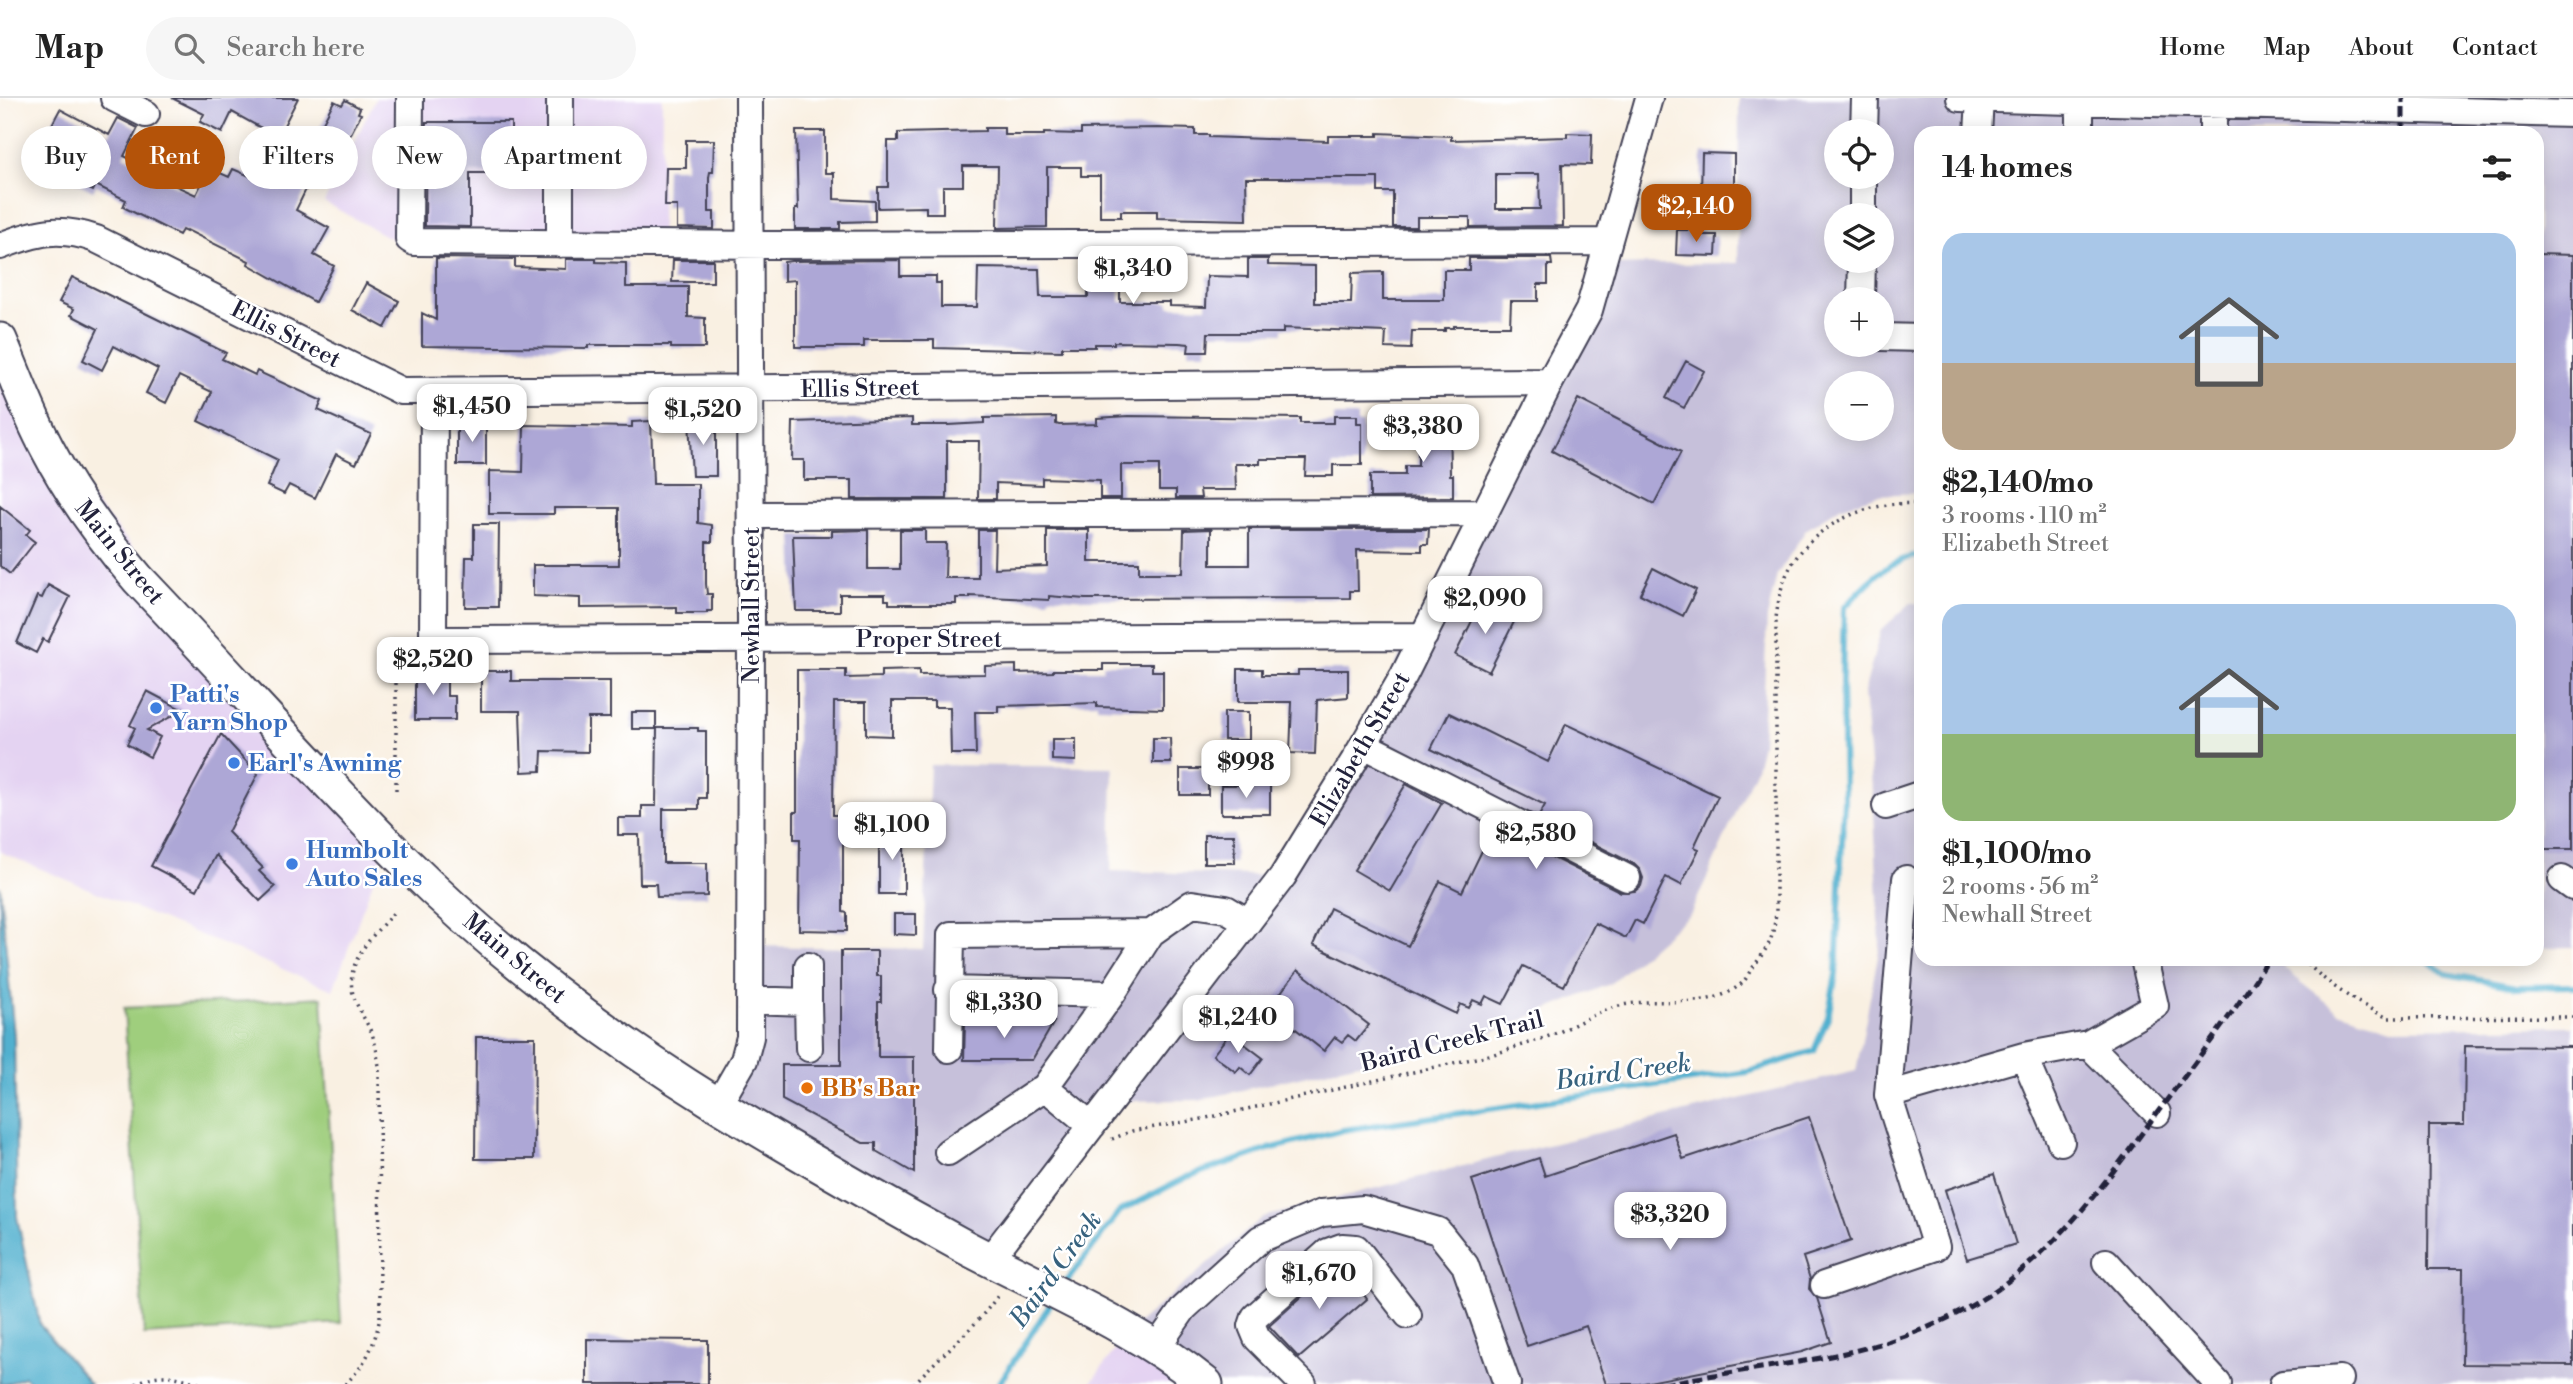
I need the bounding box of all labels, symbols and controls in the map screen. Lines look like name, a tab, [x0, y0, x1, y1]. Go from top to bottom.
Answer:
search box	[146, 17, 636, 80]
text: Map	[35, 28, 104, 69]
icon: search	[170, 29, 208, 67]
text: Search here	[226, 32, 365, 64]
text: Home	[2160, 33, 2225, 63]
text: Map	[2263, 33, 2311, 63]
text: About	[2349, 33, 2414, 63]
text: Contact	[2452, 33, 2538, 63]
map controls	[1824, 119, 1894, 441]
button: locate	[1824, 119, 1894, 189]
chip: Buy	[21, 126, 111, 189]
chip: Rent	[125, 126, 225, 189]
chip: Filters	[239, 126, 358, 189]
chip: New	[372, 126, 467, 189]
chip: Apartment	[481, 126, 647, 189]
text: 14 homes	[1942, 149, 2073, 187]
icon: filters	[2478, 149, 2516, 187]
pin: $2,140	[1639, 184, 1753, 244]
text: $2,140	[1657, 193, 1735, 221]
button: layers	[1824, 203, 1894, 273]
pin: $1,340	[1076, 246, 1190, 306]
text: $1,340	[1094, 255, 1172, 283]
icon: home	[2166, 279, 2292, 405]
button: +	[1824, 287, 1894, 357]
street label: Ellis Street	[226, 294, 346, 376]
button: −	[1824, 371, 1894, 441]
street label: Ellis Street	[800, 373, 920, 405]
pin: $1,450	[415, 384, 529, 444]
pin: $1,520	[646, 388, 760, 447]
text: $1,450	[433, 393, 511, 421]
text: $1,520	[664, 396, 742, 424]
pin: $3,380	[1366, 404, 1480, 464]
text: $3,380	[1383, 413, 1463, 441]
text: $2,140/mo	[1942, 464, 2094, 502]
street label: Main Street	[68, 494, 171, 611]
text: 3 rooms · 110 m²	[1942, 502, 2106, 530]
street label: Newhall Street	[737, 526, 767, 683]
text: Elizabeth Street	[1942, 530, 2109, 558]
pin: $2,090	[1428, 576, 1542, 636]
text: $2,090	[1443, 585, 1527, 613]
street label: Proper Street	[856, 625, 1003, 655]
pin: $2,520	[376, 638, 490, 697]
text: $2,520	[393, 646, 473, 674]
icon: home	[2166, 650, 2292, 776]
street label: Elizabeth Street	[1304, 666, 1418, 832]
place label: Patti's Yarn Shop	[170, 680, 288, 738]
marker: Patti's Yarn Shop	[148, 700, 164, 716]
pin: $998	[1205, 740, 1287, 800]
place label: Earl's Awning	[248, 749, 402, 779]
text: $998	[1217, 749, 1275, 777]
marker: Earl's Awning	[226, 755, 242, 771]
pin: $1,100	[835, 802, 949, 862]
text: $1,100	[854, 811, 930, 839]
pin: $2,580	[1479, 812, 1593, 871]
text: $2,580	[1496, 820, 1576, 848]
text: $1,100/mo	[1942, 835, 2092, 873]
place label: Humbolt Auto Sales	[305, 836, 422, 894]
marker: Humbolt Auto Sales	[284, 856, 300, 872]
text: 2 rooms · 56 m²	[1942, 873, 2098, 901]
text: Newhall Street	[1942, 901, 2092, 929]
street label: Main Street	[457, 907, 573, 1011]
pin: $1,330	[947, 981, 1061, 1040]
text: $1,330	[966, 989, 1042, 1017]
pin: $1,240	[1181, 996, 1295, 1055]
text: $1,240	[1199, 1004, 1277, 1032]
street label: Baird Creek Trail	[1357, 1005, 1547, 1079]
water label: Baird Creek	[1552, 1047, 1693, 1097]
place label: BB's Bar	[821, 1074, 920, 1104]
marker: BB's Bar	[799, 1080, 815, 1096]
pin: $3,320	[1613, 1192, 1727, 1252]
text: $3,320	[1630, 1201, 1710, 1229]
water label: Baird Creek	[1002, 1205, 1109, 1335]
pin: $1,670	[1262, 1252, 1376, 1311]
text: $1,670	[1281, 1260, 1357, 1288]

